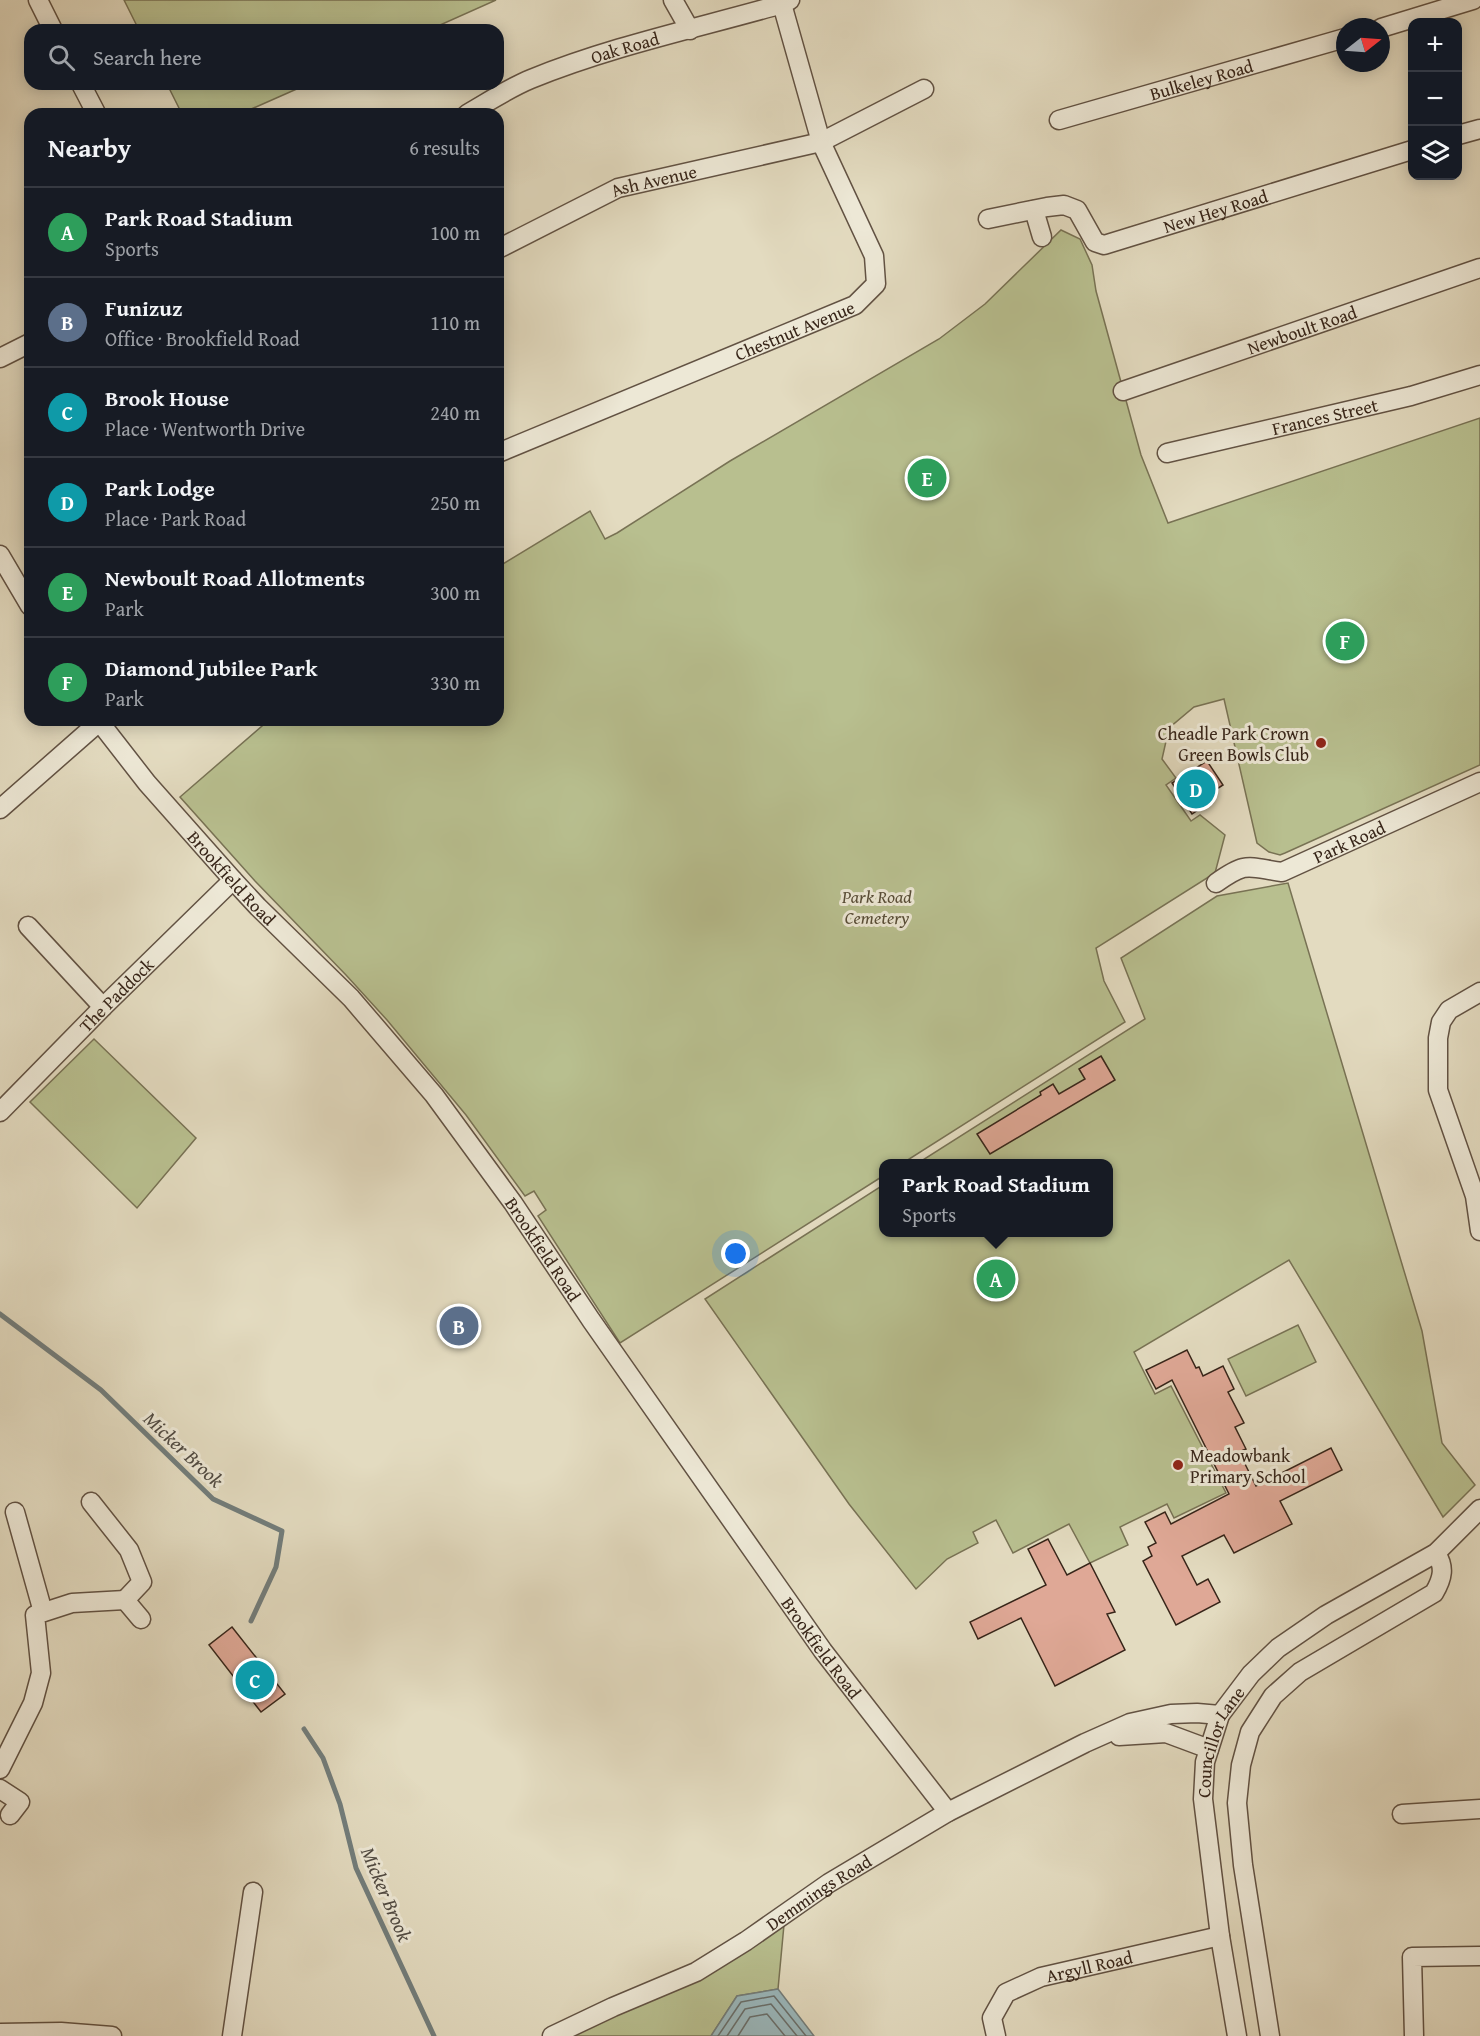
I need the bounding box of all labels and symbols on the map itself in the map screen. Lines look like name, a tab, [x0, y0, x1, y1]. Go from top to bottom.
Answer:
north arrow	[1336, 18, 1390, 72]
street label: Oak Road	[587, 24, 662, 70]
street label: Bulkeley Road	[1146, 51, 1257, 107]
street label: Ash Avenue	[605, 157, 699, 203]
street label: New Hey Road	[1160, 182, 1271, 239]
street label: Chestnut Avenue	[731, 293, 859, 367]
street label: Newboult Road	[1243, 298, 1361, 361]
street label: Frances Street	[1269, 391, 1381, 442]
pin: E	[908, 456, 946, 500]
pin: F	[1326, 618, 1364, 664]
place label: Cheadle Park Crown Green Bowls Club	[1158, 720, 1309, 768]
marker: Cheadle Park Crown Green Bowls Club	[1314, 736, 1328, 750]
pin: D	[1176, 766, 1216, 812]
street label: Park Road	[1309, 813, 1390, 870]
street label: Brookfield Road	[181, 824, 283, 932]
park label: Park Road Cemetery	[841, 883, 912, 931]
street label: The Paddock	[72, 951, 160, 1038]
street label: Brookfield Road	[499, 1191, 588, 1307]
your location	[721, 1239, 750, 1268]
pin: A	[976, 1256, 1016, 1302]
pin: B	[440, 1304, 478, 1348]
water label: Micker Brook	[137, 1404, 231, 1494]
place label: Meadowbank Primary School	[1190, 1442, 1306, 1490]
marker: Meadowbank Primary School	[1171, 1458, 1185, 1472]
street label: Brookfield Road	[775, 1591, 869, 1704]
pin: C	[236, 1658, 274, 1702]
street label: Councillor Lane	[1190, 1680, 1251, 1798]
water label: Micker Brook	[354, 1842, 420, 1947]
street label: Demmings Road	[760, 1847, 877, 1937]
street label: Argyll Road	[1043, 1943, 1135, 1989]

